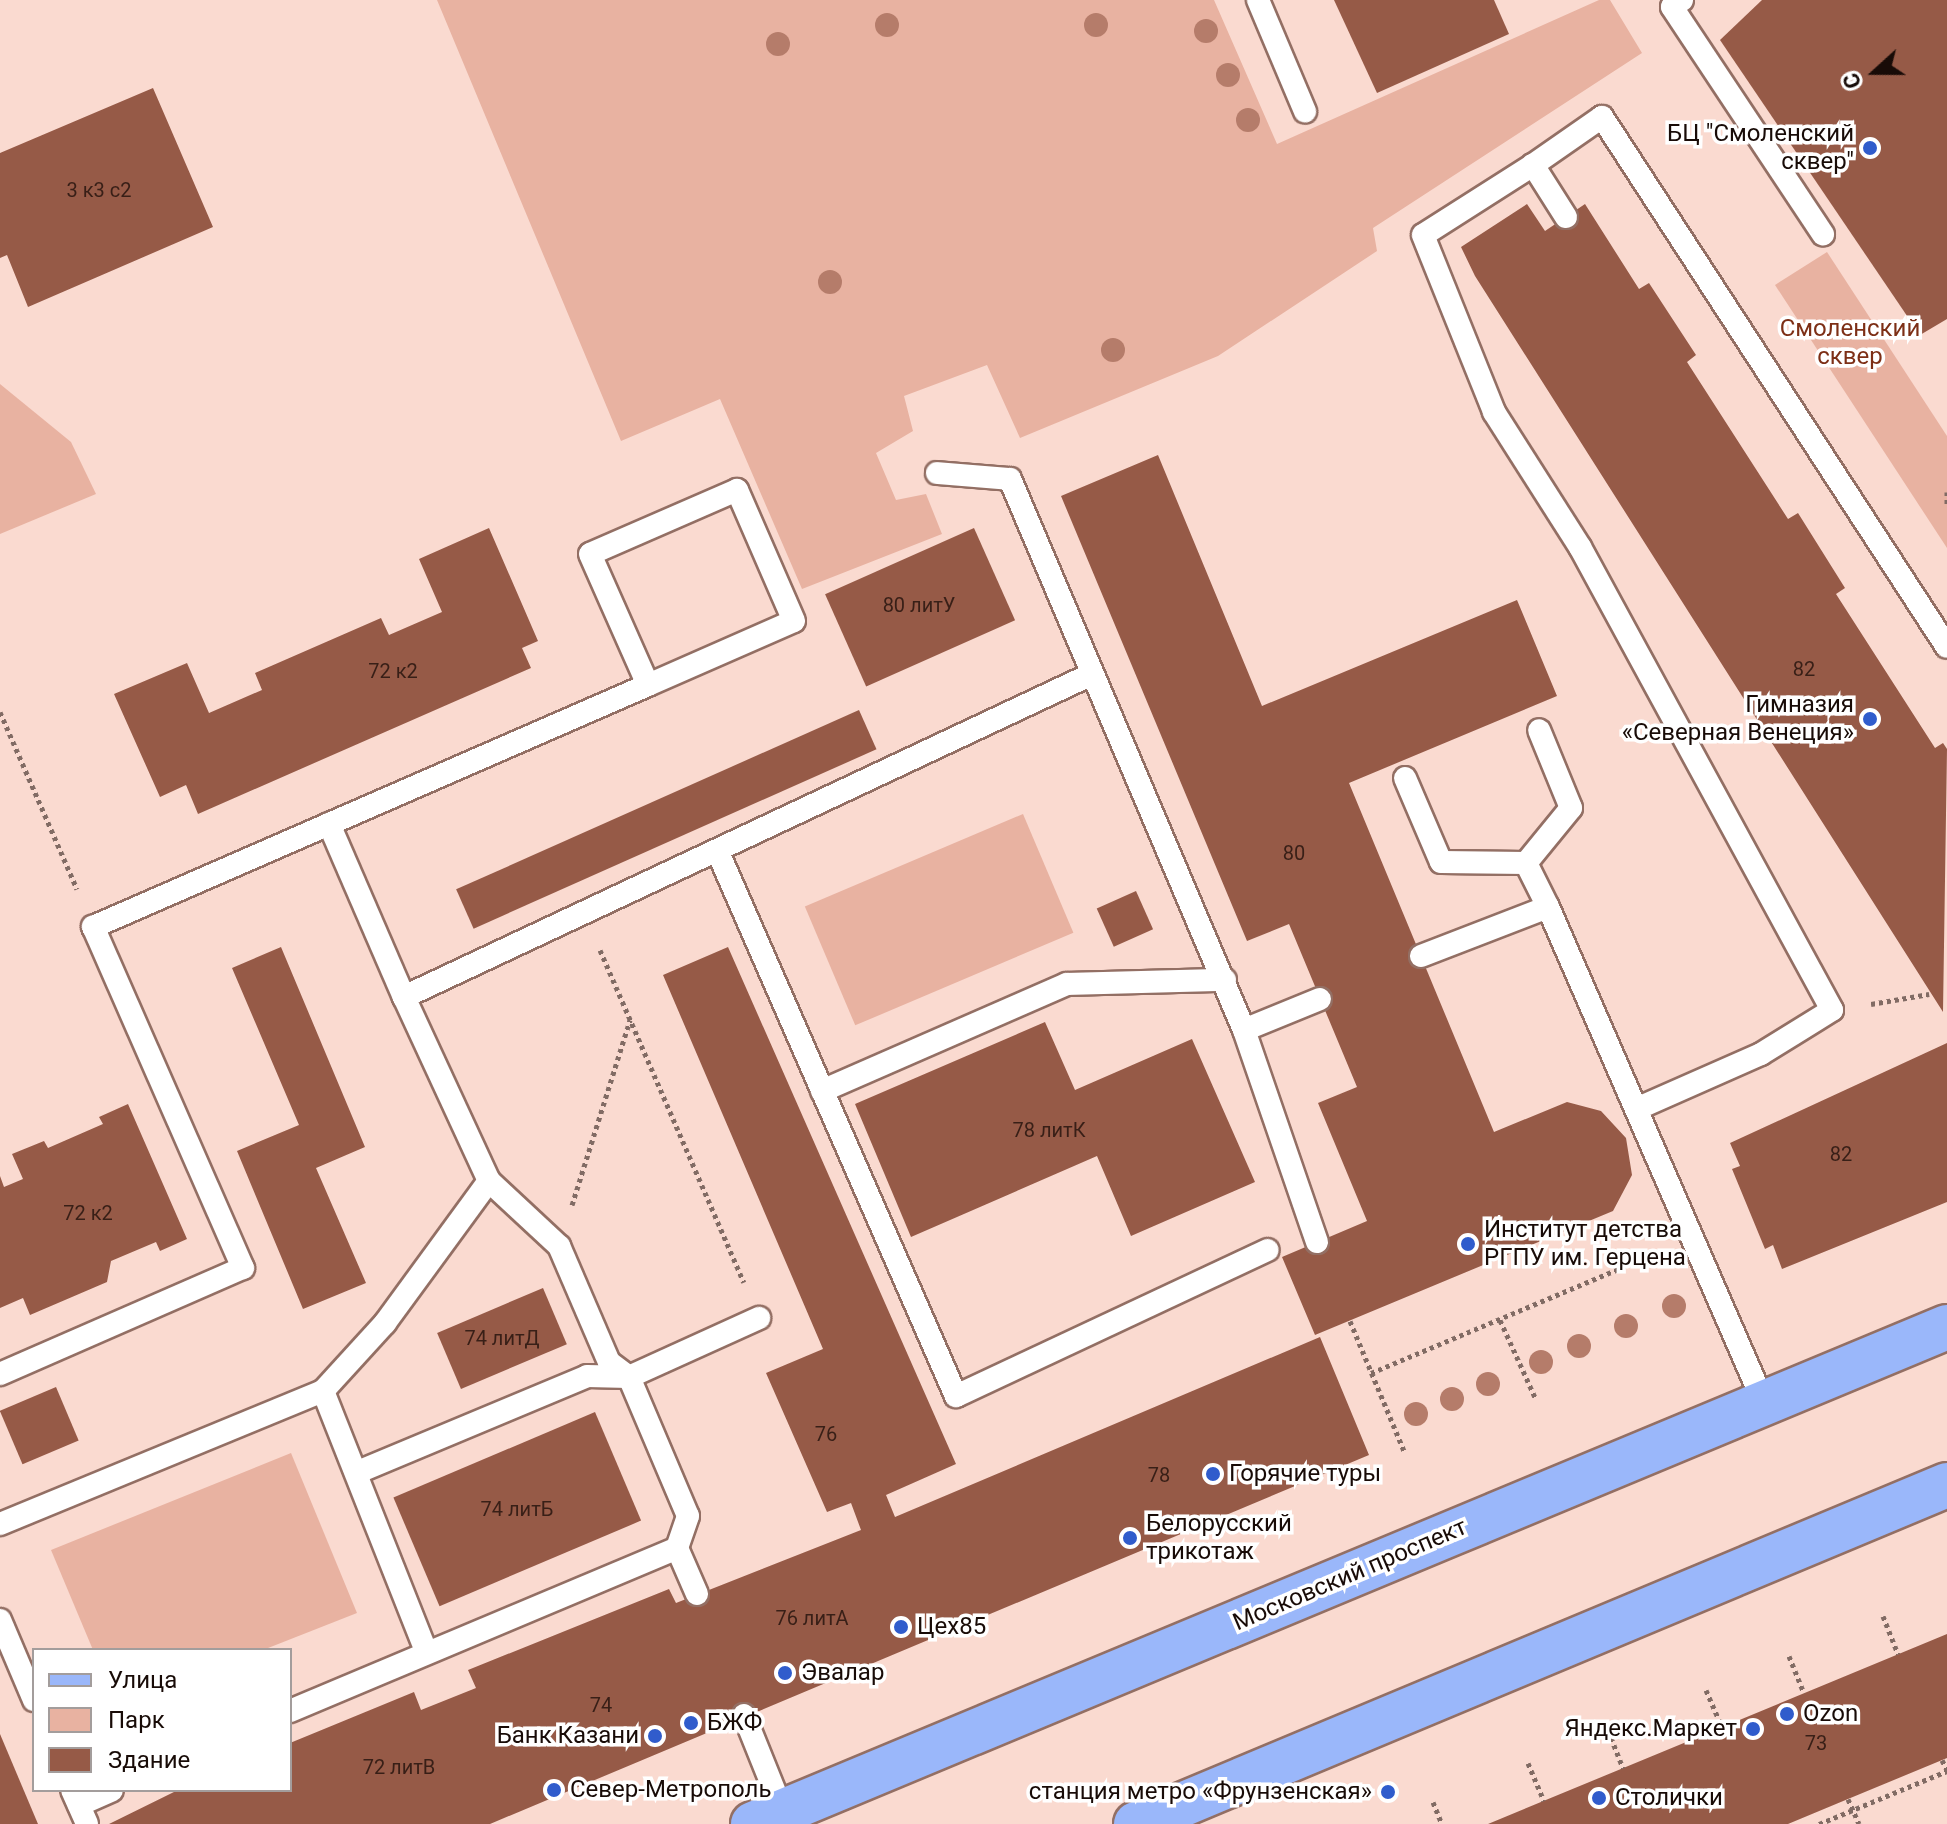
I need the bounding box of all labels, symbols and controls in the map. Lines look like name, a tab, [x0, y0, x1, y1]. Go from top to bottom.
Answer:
north arrow	[1835, 32, 1915, 112]
text: С	[1838, 70, 1866, 92]
place label: БЦ "Смоленский сквер"	[1667, 120, 1854, 176]
marker: БЦ "Смоленский сквер"	[1861, 139, 1879, 157]
house number: 3 к3 с2	[67, 178, 131, 202]
park label: Смоленский сквер	[1780, 315, 1920, 371]
house number: 80 литУ	[883, 593, 955, 617]
house number: 82	[1793, 657, 1815, 681]
house number: 72 к2	[368, 659, 418, 683]
place label: Гимназия «Северная Венеция»	[1622, 691, 1854, 747]
marker: Гимназия «Северная Венеция»	[1861, 710, 1879, 728]
house number: 80	[1283, 841, 1305, 865]
house number: 78 литК	[1012, 1118, 1086, 1142]
house number: 82	[1830, 1142, 1852, 1166]
house number: 72 к2	[63, 1201, 113, 1225]
place label: Институт детства РГПУ им. Герцена	[1484, 1216, 1686, 1272]
marker: Институт детства РГПУ им. Герцена	[1459, 1235, 1477, 1253]
house number: 74 литД	[464, 1326, 540, 1350]
house number: 76	[815, 1422, 837, 1446]
place label: Горячие туры	[1229, 1460, 1381, 1488]
house number: 78	[1148, 1463, 1170, 1487]
marker: Горячие туры	[1204, 1465, 1222, 1483]
house number: 74 литБ	[481, 1497, 553, 1521]
place label: Белорусский трикотаж	[1146, 1510, 1292, 1566]
street label: Московский проспект	[1229, 1513, 1471, 1637]
marker: Белорусский трикотаж	[1121, 1529, 1139, 1547]
house number: 76 литА	[775, 1606, 849, 1630]
place label: Цех85	[917, 1613, 986, 1641]
marker: Цех85	[892, 1618, 910, 1636]
legend	[32, 1648, 292, 1792]
place label: Эвалар	[801, 1659, 884, 1687]
marker: Эвалар	[776, 1664, 794, 1682]
text: Улица	[108, 1666, 177, 1694]
house number: 74	[590, 1693, 612, 1717]
place label: Ozon	[1803, 1700, 1858, 1728]
marker: Ozon	[1778, 1705, 1796, 1723]
text: Парк	[108, 1706, 165, 1734]
place label: БЖФ	[707, 1709, 762, 1737]
marker: БЖФ	[682, 1714, 700, 1732]
place label: Яндекс.Маркет	[1565, 1715, 1737, 1743]
marker: Яндекс.Маркет	[1744, 1720, 1762, 1738]
place label: Банк Казани	[497, 1722, 639, 1750]
marker: Банк Казани	[646, 1727, 664, 1745]
house number: 73	[1805, 1731, 1827, 1755]
text: Здание	[108, 1746, 190, 1774]
house number: 72 литВ	[363, 1755, 435, 1779]
place label: Север-Метрополь	[570, 1776, 771, 1804]
place label: станция метро «Фрунзенская»	[1029, 1778, 1372, 1806]
marker: Север-Метрополь	[545, 1781, 563, 1799]
marker: станция метро «Фрунзенская»	[1379, 1783, 1397, 1801]
place label: Столички	[1615, 1784, 1723, 1812]
marker: Столички	[1590, 1789, 1608, 1807]

